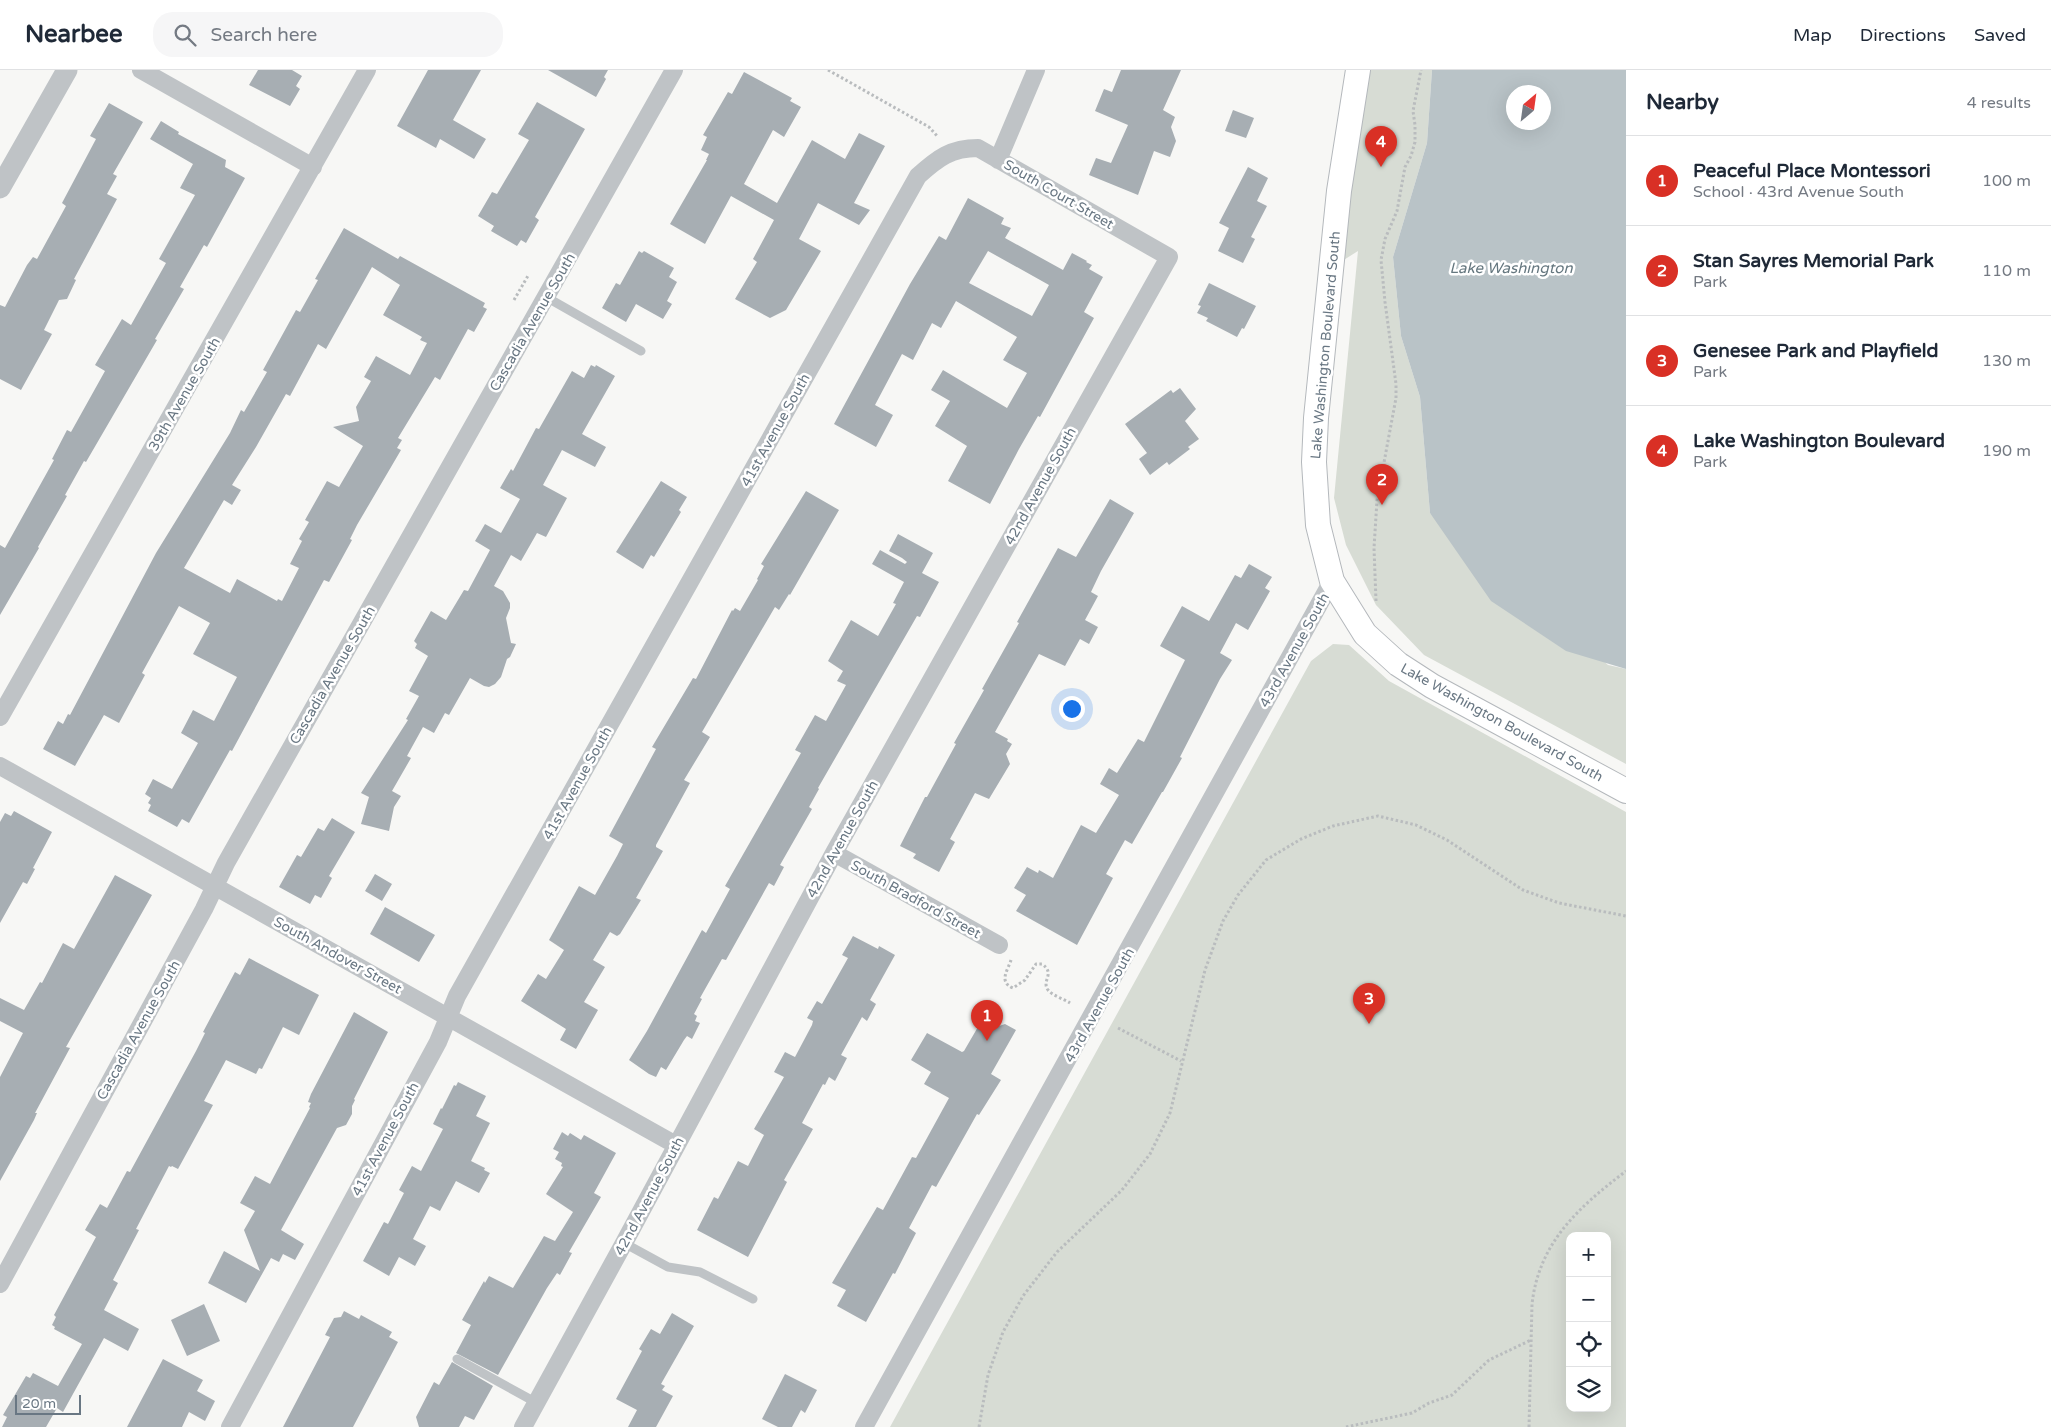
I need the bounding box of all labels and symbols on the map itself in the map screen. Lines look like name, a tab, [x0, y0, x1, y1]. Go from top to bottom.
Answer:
north arrow	[1506, 85, 1551, 130]
pin: 4	[1365, 126, 1397, 167]
street label: South Court Street	[1001, 156, 1117, 233]
street label: Lake Washington Boulevard South	[1307, 230, 1344, 460]
street label: Cascadia Avenue South	[486, 250, 579, 394]
water label: Lake Washington	[1449, 259, 1573, 277]
street label: 39th Avenue South	[145, 334, 224, 454]
street label: 41st Avenue South	[737, 371, 814, 490]
street label: 42nd Avenue South	[1001, 424, 1080, 548]
pin: 2	[1366, 464, 1398, 505]
street label: 43rd Avenue South	[1256, 590, 1333, 711]
street label: Cascadia Avenue South	[286, 603, 379, 747]
street label: Lake Washington Boulevard South	[1398, 660, 1606, 785]
your location	[1059, 696, 1085, 722]
street label: 41st Avenue South	[539, 724, 616, 843]
street label: 42nd Avenue South	[803, 777, 882, 901]
street label: South Bradford Street	[848, 857, 984, 943]
street label: South Andover Street	[271, 913, 405, 998]
street label: 43rd Avenue South	[1061, 945, 1138, 1066]
street label: Cascadia Avenue South	[93, 958, 184, 1103]
pin: 3	[1353, 983, 1385, 1024]
pin: 1	[971, 1000, 1003, 1041]
street label: 41st Avenue South	[348, 1079, 423, 1199]
street label: 42nd Avenue South	[611, 1134, 688, 1258]
scale bar	[15, 1392, 81, 1415]

